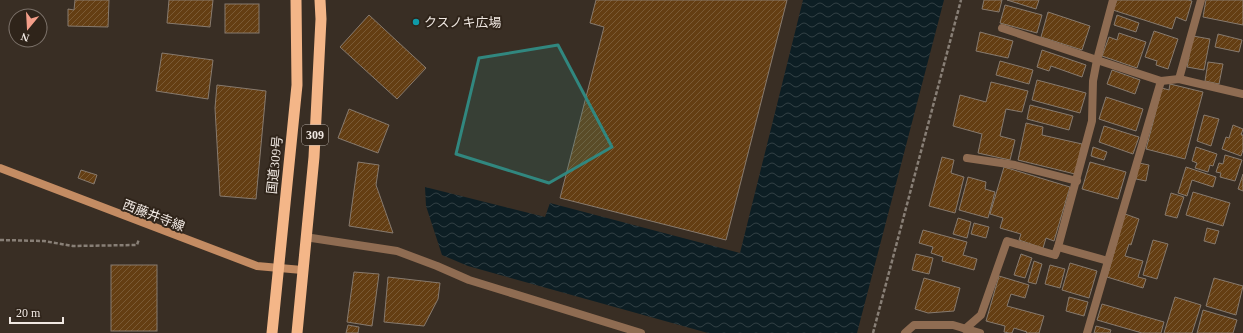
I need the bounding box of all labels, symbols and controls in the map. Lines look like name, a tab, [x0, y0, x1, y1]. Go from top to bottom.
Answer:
north arrow	[8, 8, 48, 48]
place label: クスノキ広場	[424, 15, 502, 30]
marker: クスノキ広場	[411, 17, 421, 27]
text: N	[19, 31, 31, 44]
road number: 309	[302, 125, 328, 145]
street label: 国道309号	[264, 135, 285, 195]
street label: 西藤井寺線	[121, 197, 187, 234]
scale bar	[10, 299, 63, 325]
text: 20 m	[16, 306, 41, 320]

